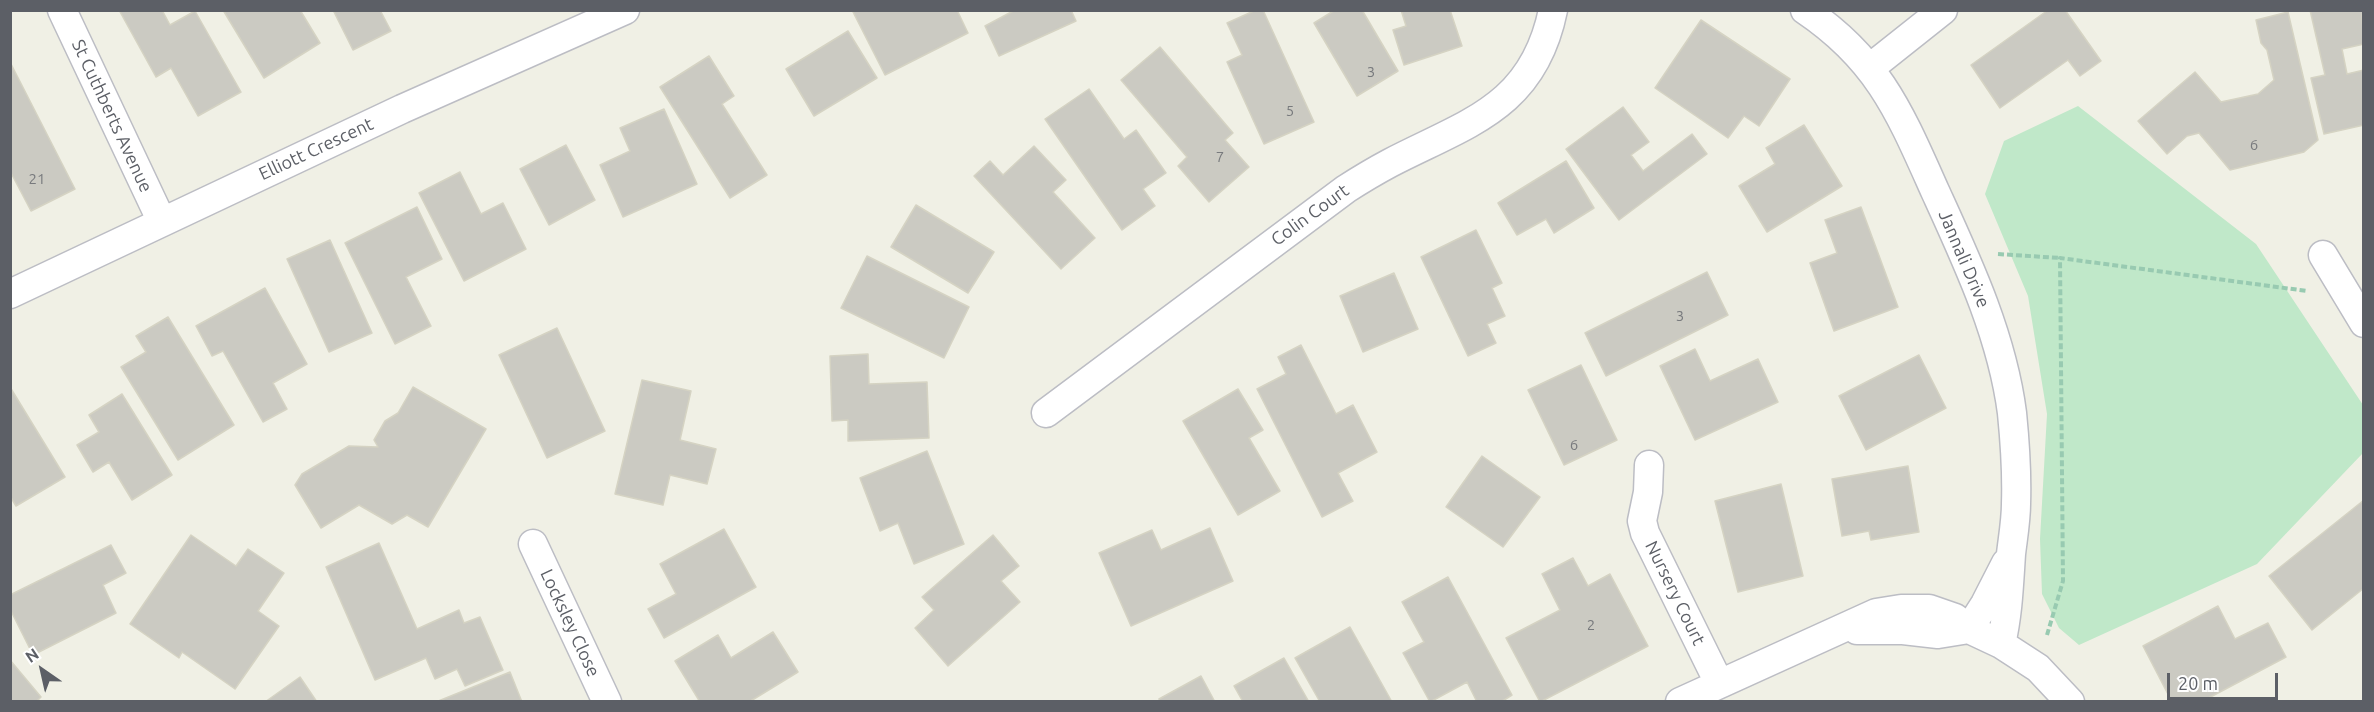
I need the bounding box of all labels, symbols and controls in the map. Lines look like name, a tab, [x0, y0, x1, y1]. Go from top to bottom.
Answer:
street label: St Cuthberts Avenue	[67, 36, 157, 196]
house number: 3	[1367, 63, 1375, 81]
house number: 5	[1286, 102, 1294, 120]
street label: Elliott Crescent	[255, 113, 377, 185]
house number: 6	[2250, 136, 2258, 154]
house number: 7	[1216, 148, 1224, 166]
house number: 21	[29, 170, 45, 188]
street label: Colin Court	[1267, 180, 1353, 250]
street label: Jannali Drive	[1934, 207, 1994, 311]
house number: 3	[1676, 307, 1684, 325]
house number: 6	[1570, 436, 1578, 454]
street label: Nursery Court	[1640, 537, 1710, 649]
street label: Locksley Close	[536, 566, 604, 680]
house number: 2	[1587, 616, 1595, 634]
north arrow	[12, 640, 72, 700]
text: N	[22, 644, 42, 666]
scale bar	[2170, 661, 2281, 699]
text: 20 m	[2178, 673, 2218, 693]

